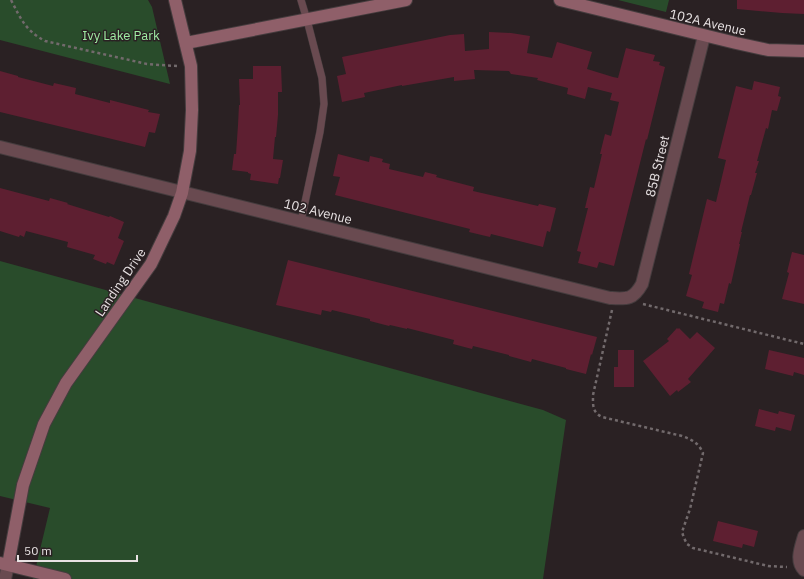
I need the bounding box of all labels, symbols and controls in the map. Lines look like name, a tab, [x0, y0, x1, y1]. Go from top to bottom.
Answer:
street label: 102A Avenue	[668, 5, 748, 40]
park label: Ivy Lake Park	[82, 27, 160, 44]
street label: 85B Street	[642, 134, 673, 199]
street label: 102 Avenue	[282, 195, 354, 228]
street label: Landing Drive	[91, 245, 150, 320]
scale bar	[18, 537, 137, 563]
text: 50 m	[24, 543, 52, 558]

